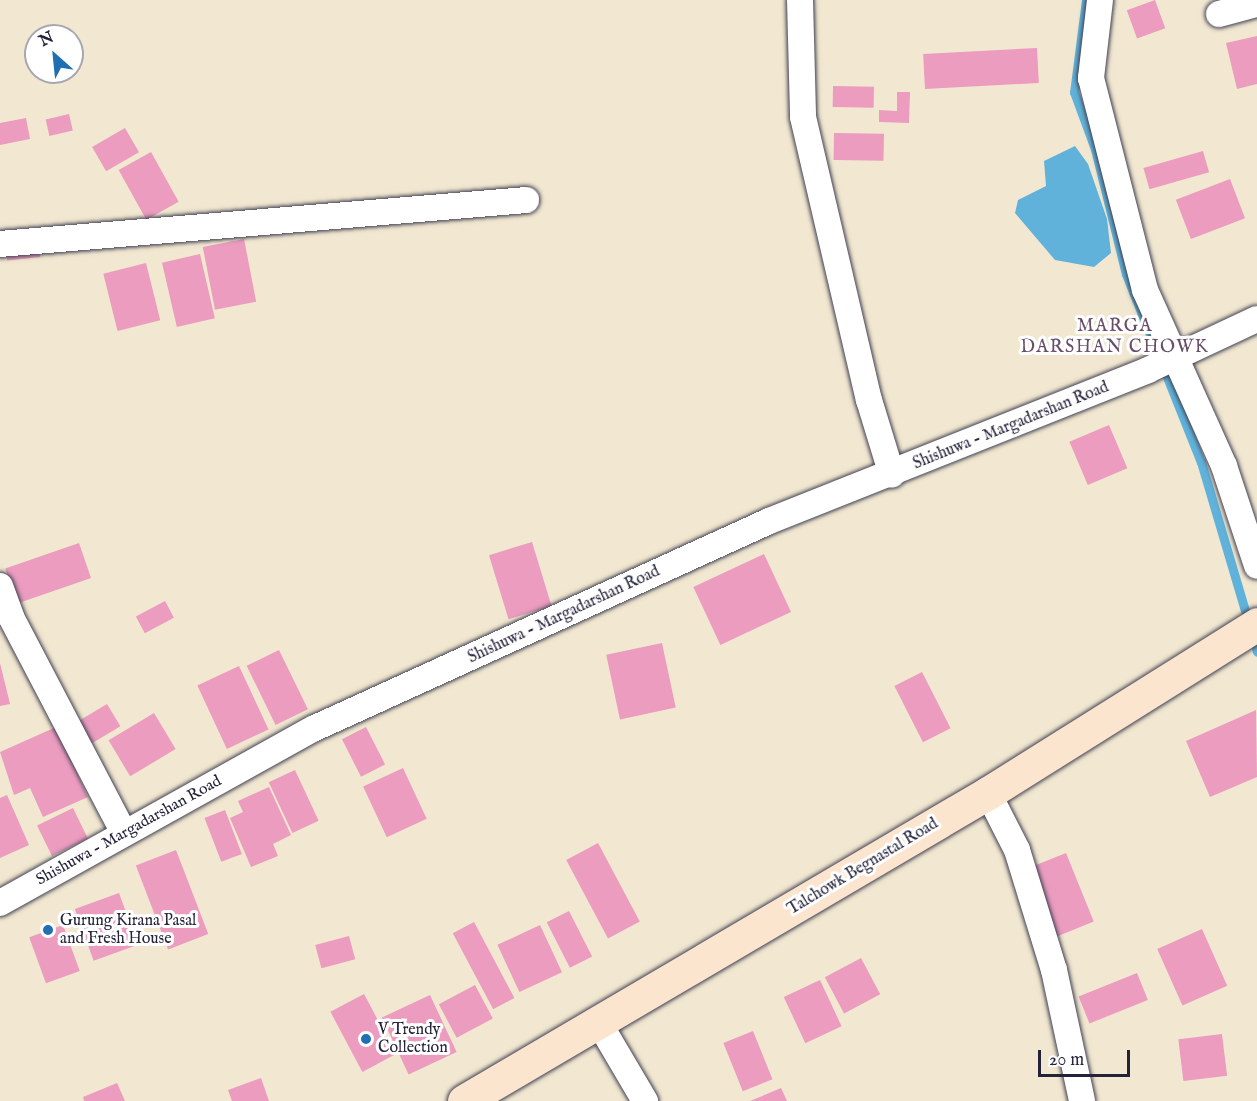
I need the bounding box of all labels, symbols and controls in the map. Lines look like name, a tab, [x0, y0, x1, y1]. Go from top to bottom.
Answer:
north arrow	[24, 24, 84, 84]
text: N	[36, 28, 57, 52]
district label: MARGA DARSHAN CHOWK	[1021, 317, 1209, 360]
street label: Shishuwa - Margadarshan Road	[910, 378, 1112, 474]
street label: Shishuwa - Margadarshan Road	[465, 562, 663, 668]
street label: Shishuwa - Margadarshan Road	[33, 772, 225, 890]
street label: Talchowk Begnastal Road	[784, 814, 942, 920]
place label: Gurung Kirana Pasal and Fresh House	[60, 911, 196, 949]
marker: Gurung Kirana Pasal and Fresh House	[41, 923, 55, 937]
place label: V Trendy Collection	[378, 1020, 448, 1058]
marker: V Trendy Collection	[359, 1032, 373, 1046]
scale bar	[1041, 1038, 1132, 1076]
text: 20 m	[1049, 1049, 1084, 1072]

